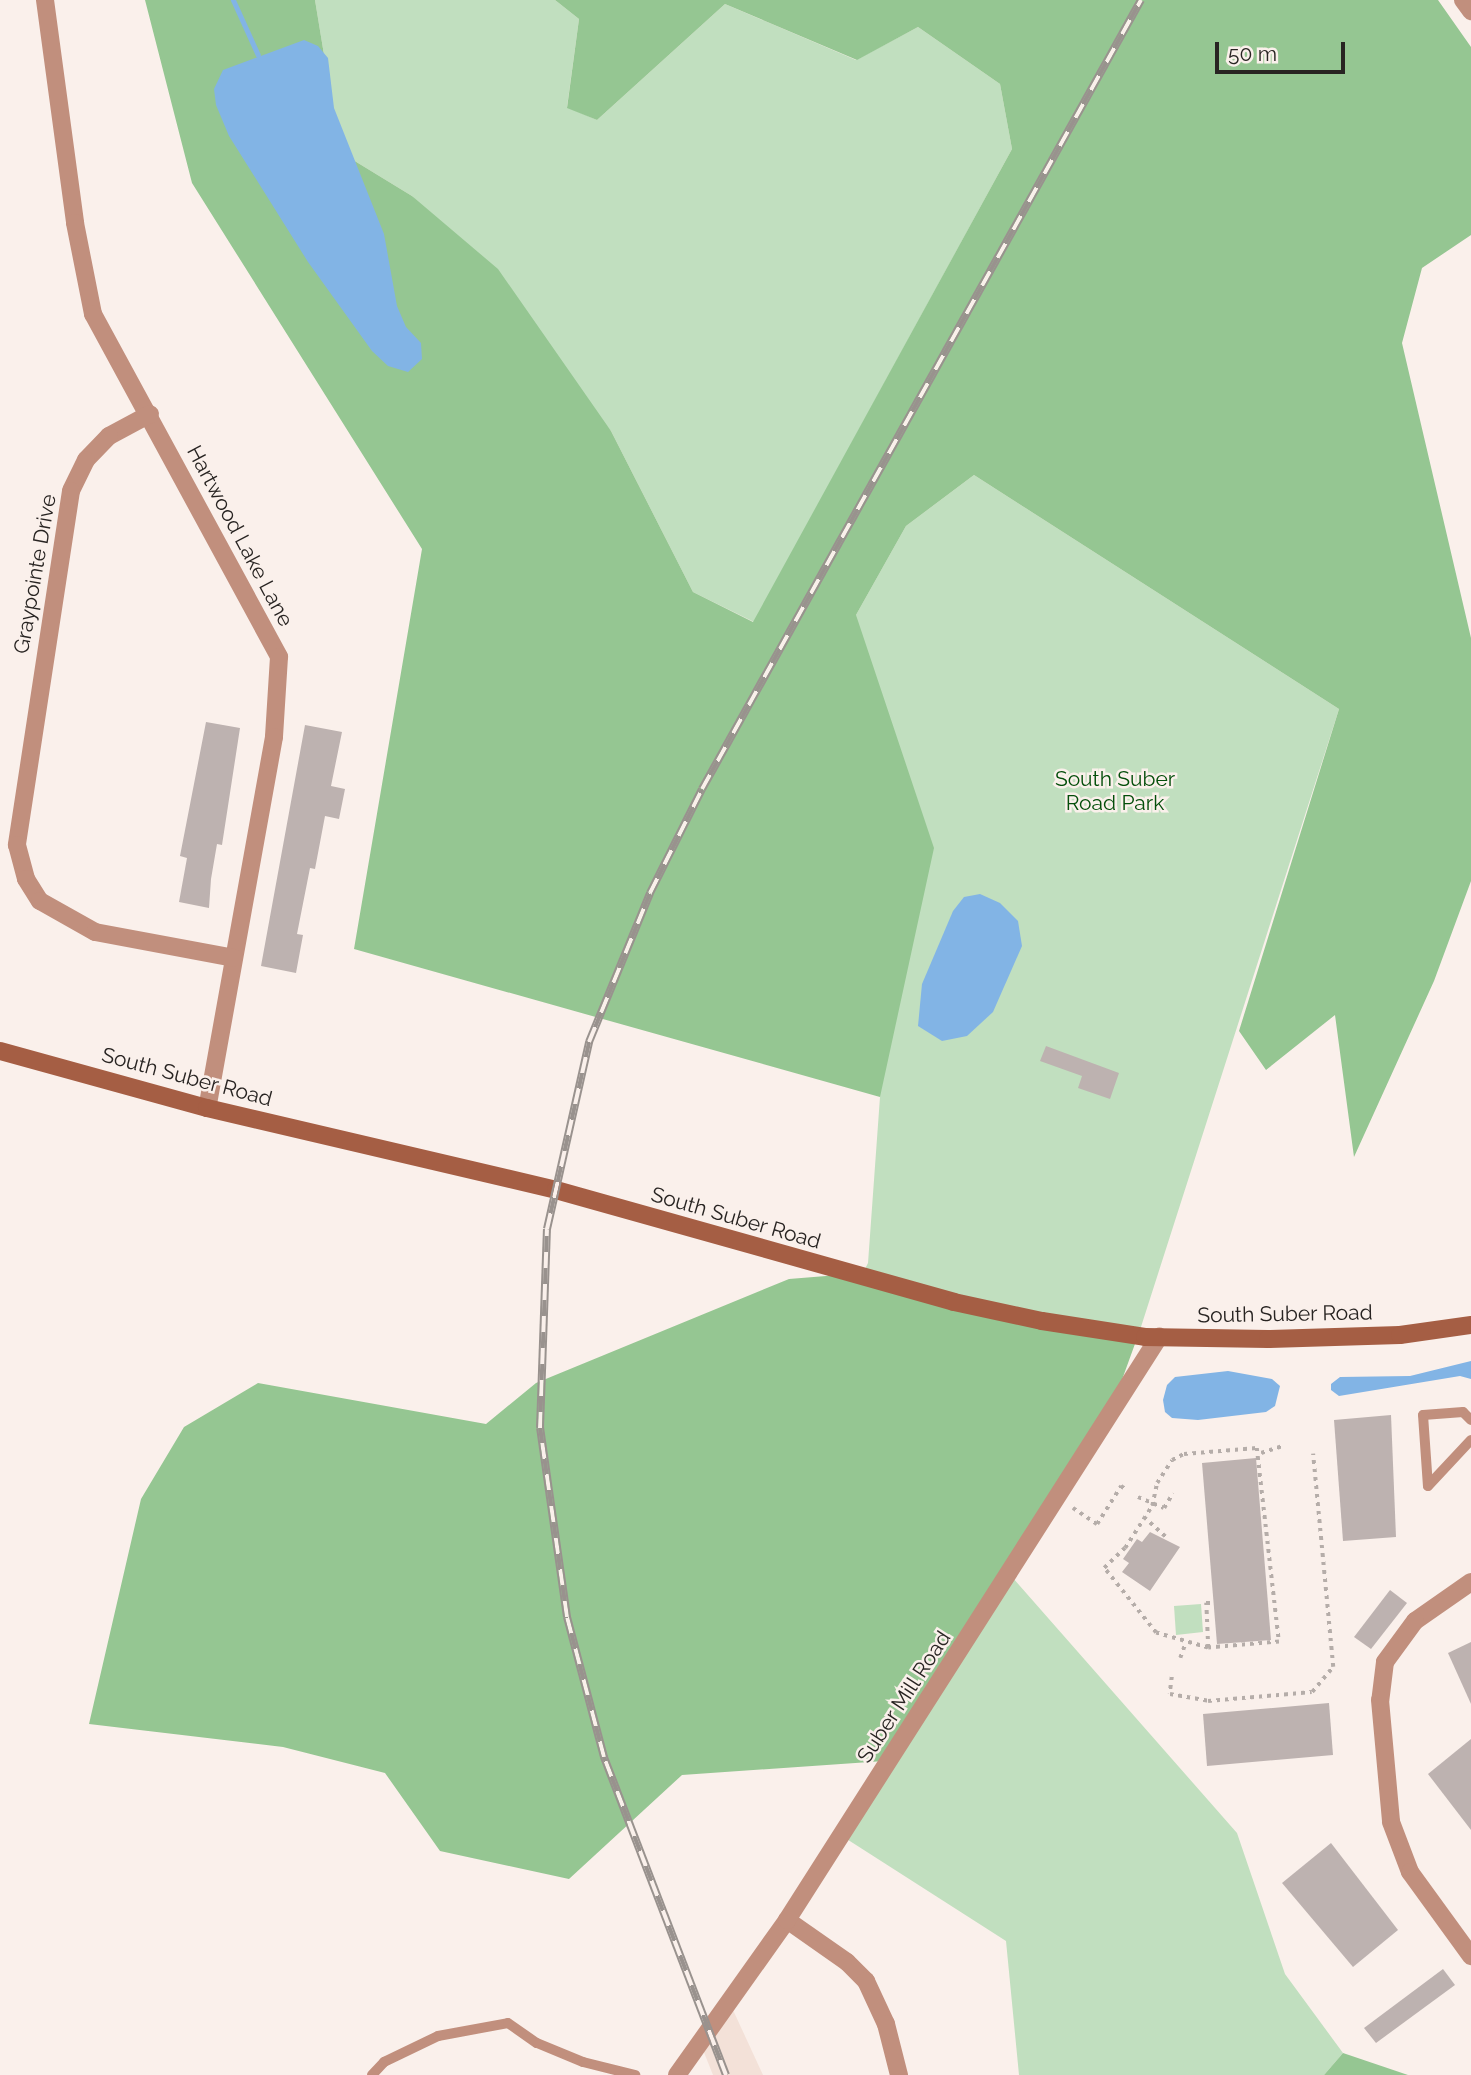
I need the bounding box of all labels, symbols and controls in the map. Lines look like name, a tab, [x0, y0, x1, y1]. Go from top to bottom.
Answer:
scale bar	[1219, 28, 1348, 72]
text: 50 m	[1228, 41, 1277, 66]
street label: Hartwood Lake Lane	[182, 441, 298, 631]
street label: Graypointe Drive	[9, 492, 61, 656]
park label: South Suber Road Park	[1055, 766, 1175, 816]
street label: South Suber Road	[99, 1042, 275, 1112]
street label: South Suber Road	[648, 1182, 824, 1254]
street label: South Suber Road	[1197, 1300, 1373, 1328]
street label: Suber Mill Road	[852, 1626, 956, 1768]

